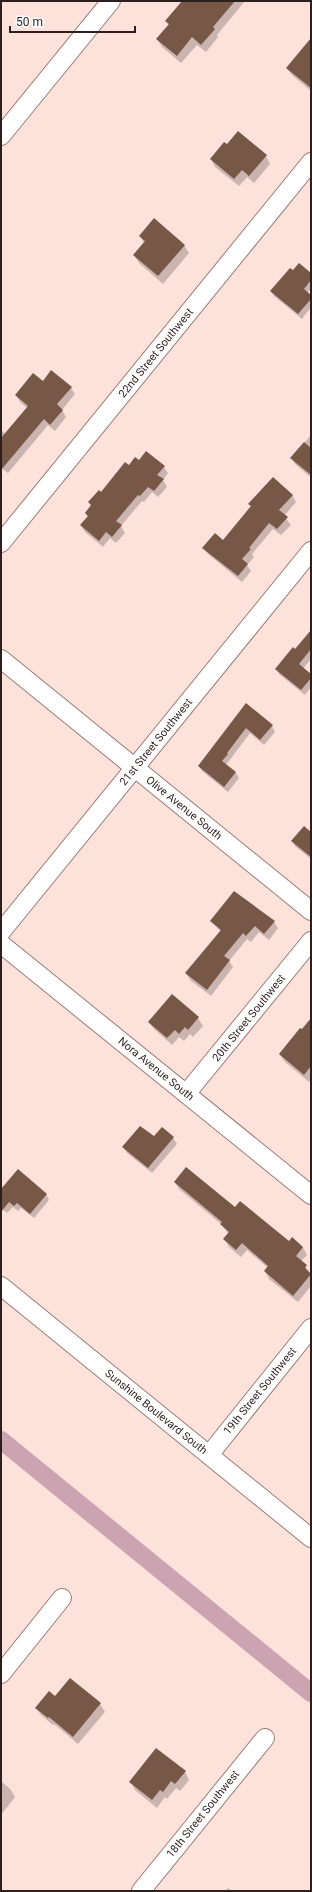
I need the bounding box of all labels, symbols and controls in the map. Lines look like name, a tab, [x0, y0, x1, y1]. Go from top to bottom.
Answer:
scale bar	[10, 8, 135, 34]
text: 50 m	[16, 15, 43, 29]
street label: 22nd Street Southwest	[116, 305, 196, 400]
street label: 21st Street Southwest	[117, 696, 195, 788]
street label: Olive Avenue South	[143, 773, 225, 843]
street label: 20th Street Southwest	[210, 971, 288, 1064]
street label: Nora Avenue South	[116, 1035, 196, 1103]
street label: 19th Street Southwest	[221, 1344, 299, 1437]
street label: Sunshine Boulevard South	[102, 1367, 210, 1457]
street label: 18th Street Southwest	[164, 1767, 242, 1860]

